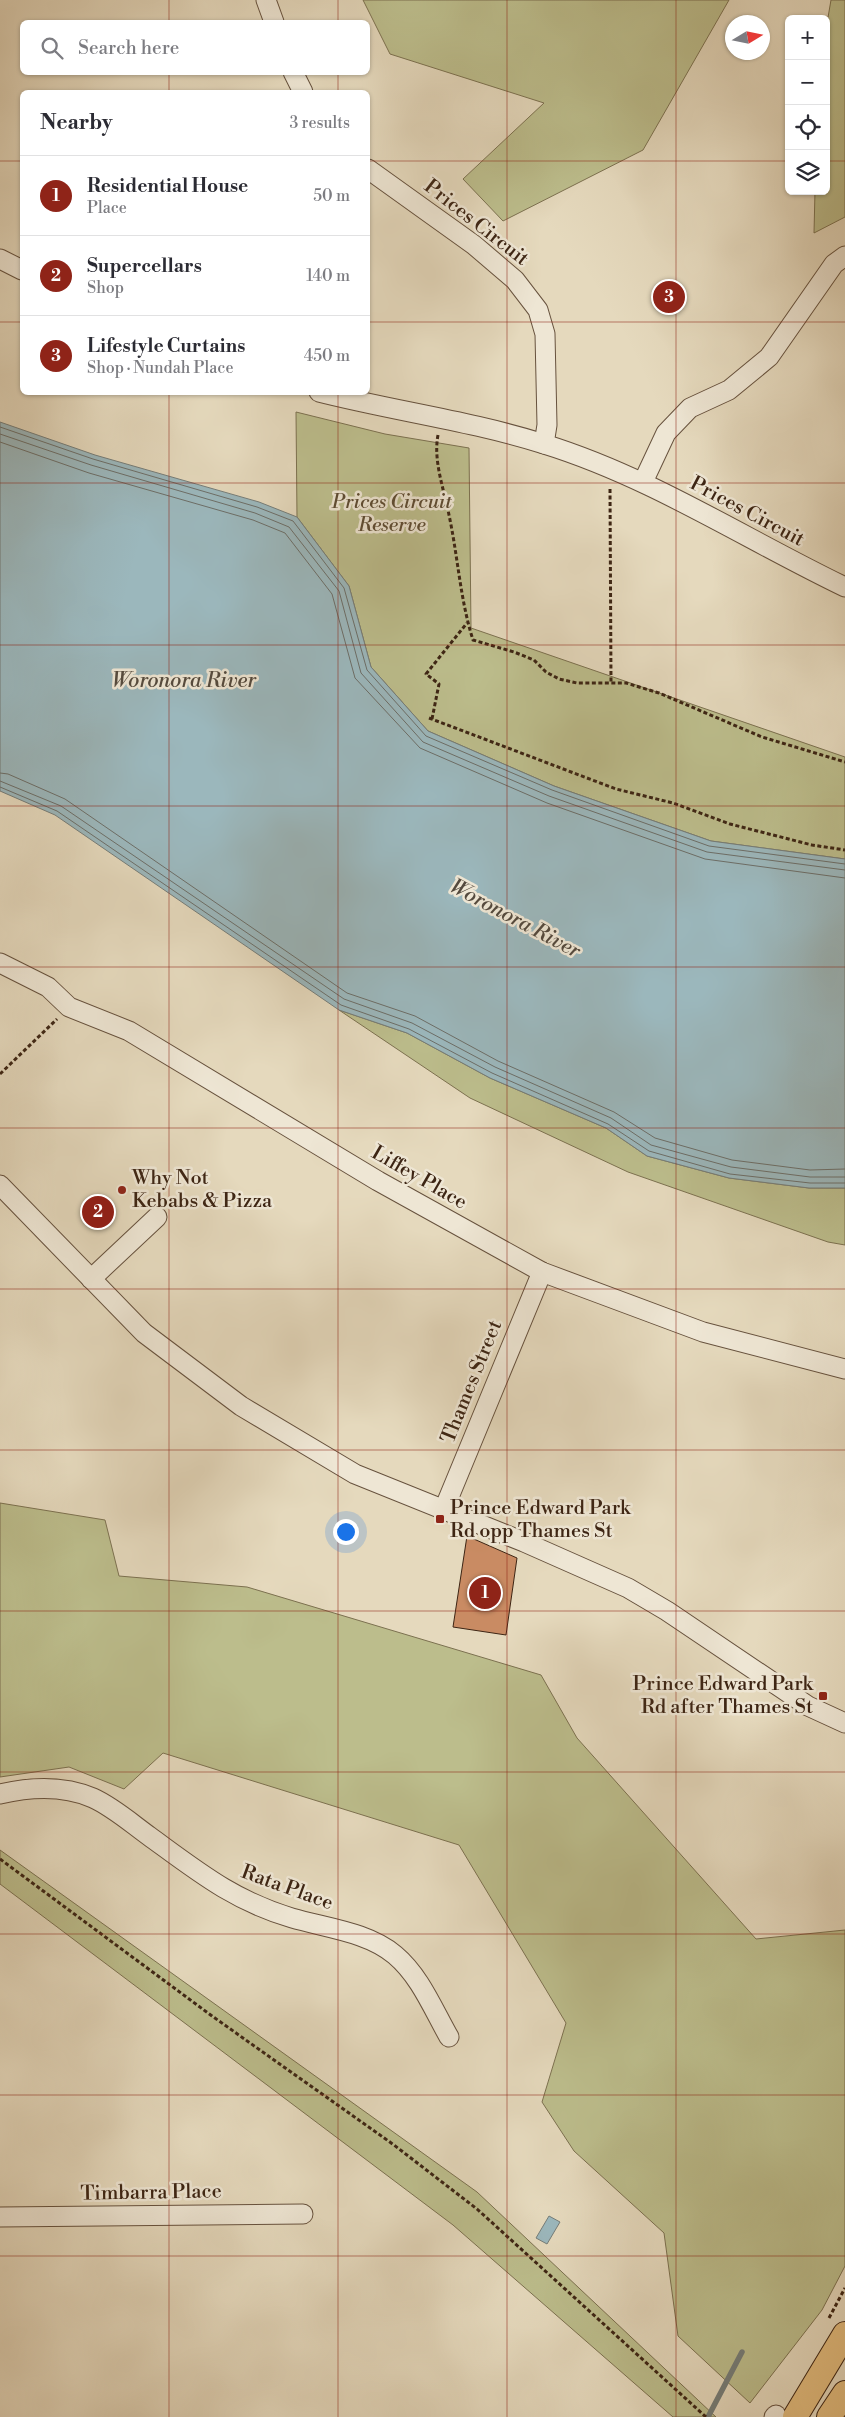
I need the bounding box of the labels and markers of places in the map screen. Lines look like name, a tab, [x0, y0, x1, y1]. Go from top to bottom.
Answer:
pin: 3	[653, 278, 685, 316]
place label: Why Not Kebabs & Pizza	[131, 1166, 273, 1214]
marker: Why Not Kebabs & Pizza	[116, 1184, 128, 1196]
pin: 2	[82, 1193, 114, 1231]
place label: Prince Edward Park Rd opp Thames St	[450, 1496, 632, 1544]
marker: Prince Edward Park Rd opp Thames St	[434, 1513, 446, 1525]
pin: 1	[469, 1574, 501, 1612]
place label: Prince Edward Park Rd after Thames St	[632, 1672, 815, 1720]
marker: Prince Edward Park Rd after Thames St	[817, 1690, 829, 1702]

